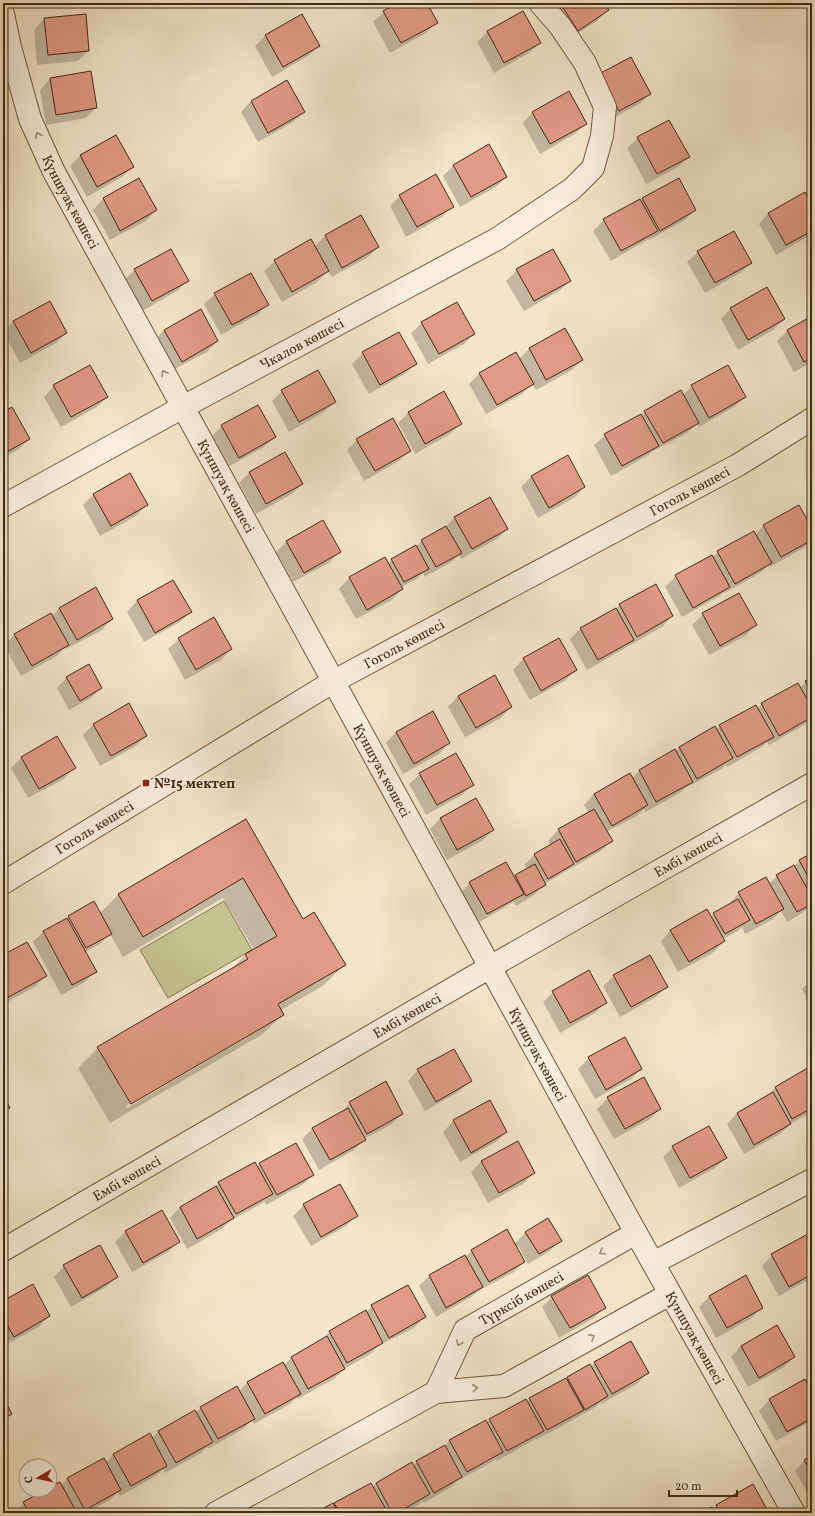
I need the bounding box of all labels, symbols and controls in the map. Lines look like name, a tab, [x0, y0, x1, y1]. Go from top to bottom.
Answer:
one-way arrow	[34, 131, 42, 138]
street label: Күншуақ көшесі	[37, 153, 103, 253]
street label: Чкалов көшесі	[257, 315, 348, 375]
one-way arrow	[161, 370, 169, 377]
street label: Күншуақ көшесі	[192, 437, 258, 537]
street label: Гоголь көшесі	[647, 463, 734, 522]
street label: Гоголь көшесі	[361, 616, 448, 674]
street label: Күншуақ көшесі	[347, 721, 414, 821]
place label: №15 мектеп	[154, 775, 235, 794]
marker: №15 мектеп	[141, 778, 151, 788]
street label: Гоголь көшесі	[52, 797, 138, 860]
street label: Ембі көшесі	[651, 829, 726, 883]
street label: Ембі көшесі	[370, 989, 445, 1044]
street label: Күншуақ көшесі	[503, 1005, 570, 1105]
street label: Ембі көшесі	[90, 1152, 165, 1207]
one-way arrow	[599, 1247, 606, 1254]
street label: Түрксіб көшесі	[476, 1268, 568, 1331]
street label: Күншуақ көшесі	[660, 1288, 728, 1389]
one-way arrow	[588, 1335, 595, 1342]
one-way arrow	[456, 1339, 464, 1346]
one-way arrow	[472, 1384, 478, 1393]
north arrow	[18, 1458, 58, 1498]
scale bar	[669, 1472, 737, 1498]
text: С	[22, 1475, 38, 1484]
text: 20 m	[675, 1479, 702, 1495]

